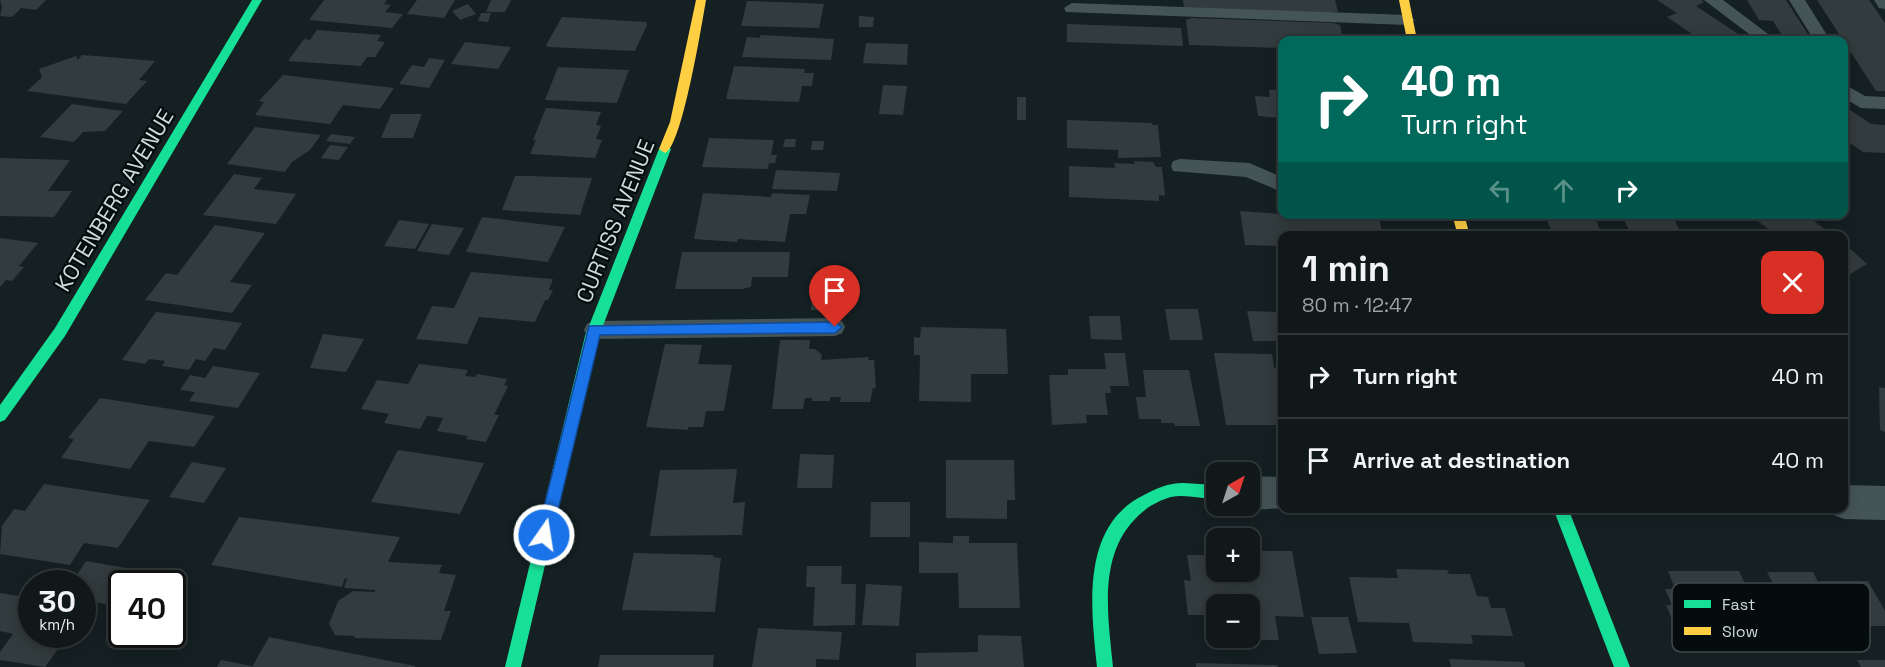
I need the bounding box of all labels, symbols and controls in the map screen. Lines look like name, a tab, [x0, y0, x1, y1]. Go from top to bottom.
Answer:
text: 40 m	[1401, 55, 1501, 108]
icon: right	[1302, 60, 1380, 138]
street label: KOTENBERG AVENUE	[48, 104, 180, 296]
text: Turn right	[1401, 107, 1528, 142]
street label: CURTISS AVENUE	[570, 135, 660, 307]
icon: left	[1484, 174, 1517, 207]
icon: ahead	[1547, 174, 1580, 207]
icon: right	[1610, 174, 1643, 207]
text: 1 min	[1302, 246, 1390, 292]
button: close	[1761, 251, 1824, 314]
pin	[809, 265, 860, 327]
icon: arrive	[818, 274, 851, 307]
text: 80 m · 12:47	[1302, 292, 1412, 318]
icon: right	[1302, 360, 1335, 393]
text: Turn right	[1353, 362, 1458, 390]
text: 40 m	[1772, 362, 1824, 390]
icon: arrive	[1302, 444, 1335, 477]
text: Arrive at destination	[1353, 446, 1570, 474]
text: 40 m	[1772, 446, 1824, 474]
north arrow	[1206, 462, 1260, 516]
map controls	[1206, 462, 1260, 648]
position arrow	[512, 503, 576, 567]
button: +	[1206, 528, 1260, 582]
speed limit sign: 40	[108, 570, 186, 648]
text: 30	[38, 582, 76, 621]
legend	[1672, 583, 1870, 652]
button: −	[1206, 594, 1260, 648]
text: Fast	[1722, 594, 1755, 615]
text: km/h	[39, 615, 75, 634]
text: Slow	[1722, 621, 1758, 642]

